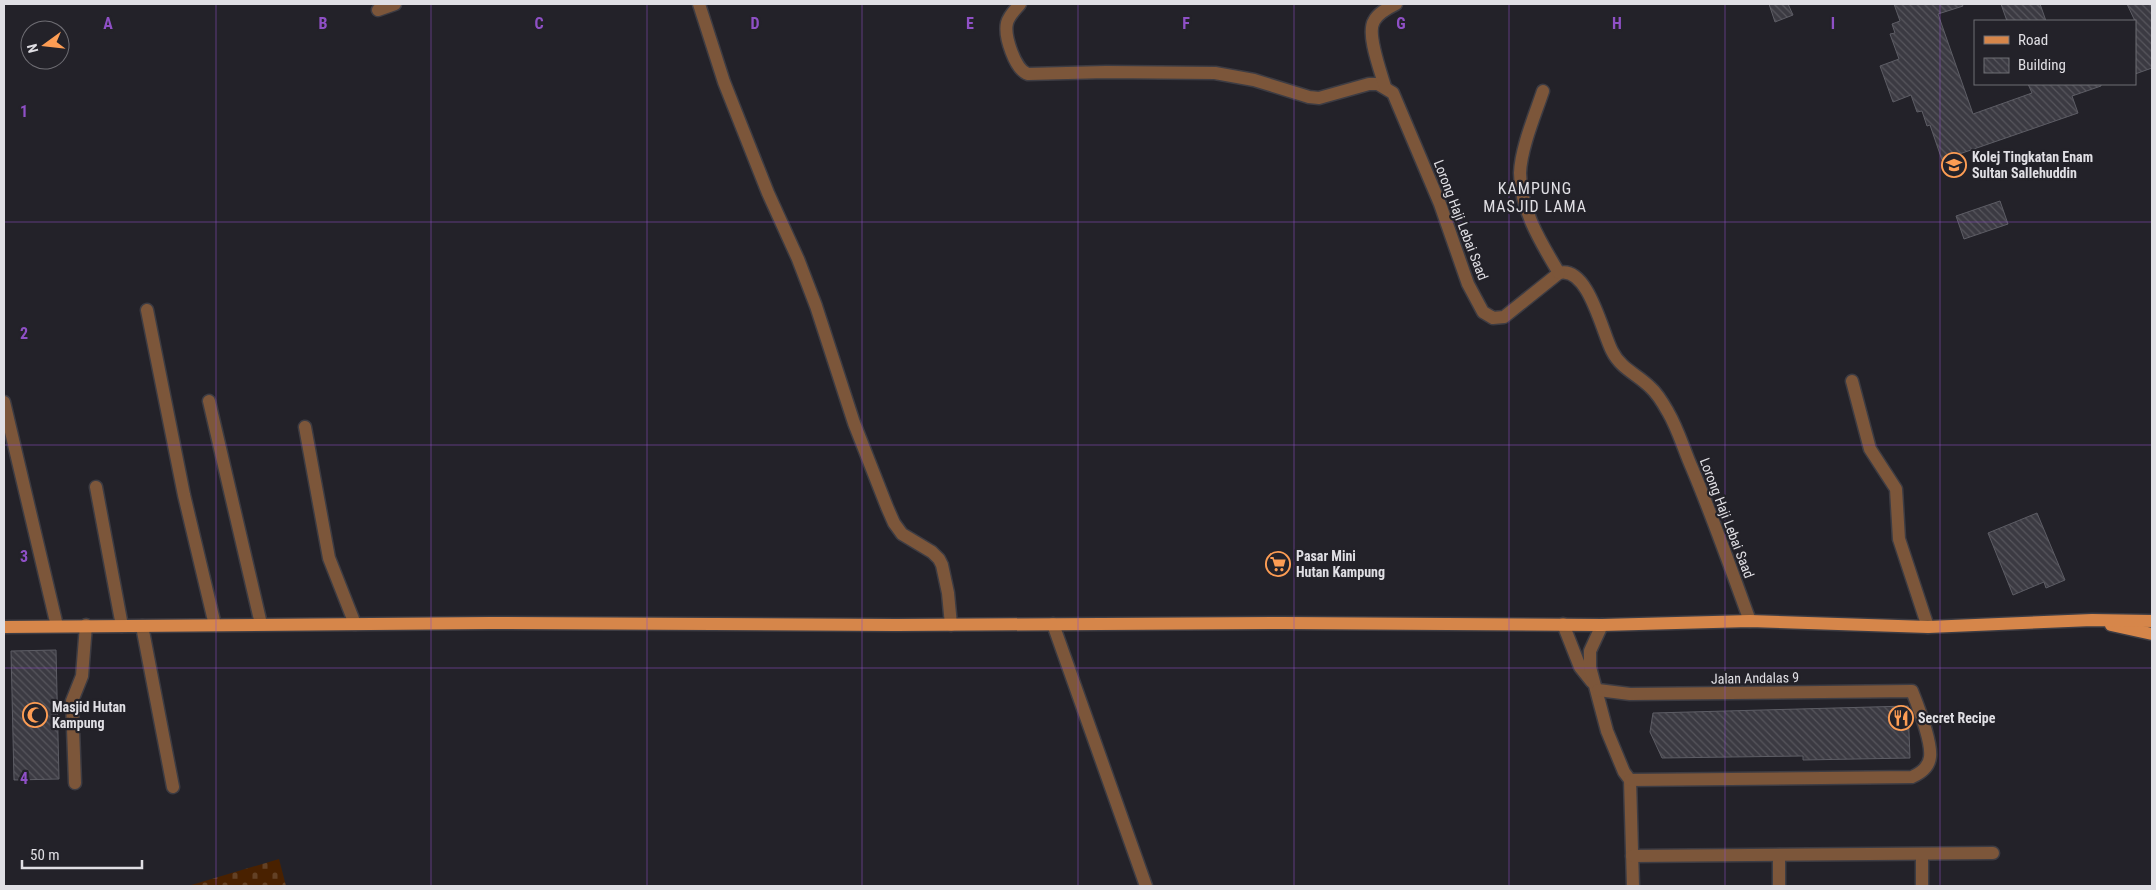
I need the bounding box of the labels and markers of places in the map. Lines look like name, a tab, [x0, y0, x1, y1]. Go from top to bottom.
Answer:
place label: Kolej Tingkatan Enam Sultan Sallehuddin	[1972, 149, 2093, 181]
school or university icon: Kolej Tingkatan Enam Sultan Sallehuddin	[1941, 152, 1967, 178]
place label: Pasar Mini Hutan Kampung	[1296, 548, 1385, 580]
supermarket icon: Pasar Mini Hutan Kampung	[1265, 551, 1291, 577]
place label: Masjid Hutan Kampung	[52, 699, 126, 731]
mosque icon: Masjid Hutan Kampung	[22, 702, 48, 728]
restaurant icon: Secret Recipe	[1888, 705, 1914, 731]
place label: Secret Recipe	[1918, 710, 1996, 726]

